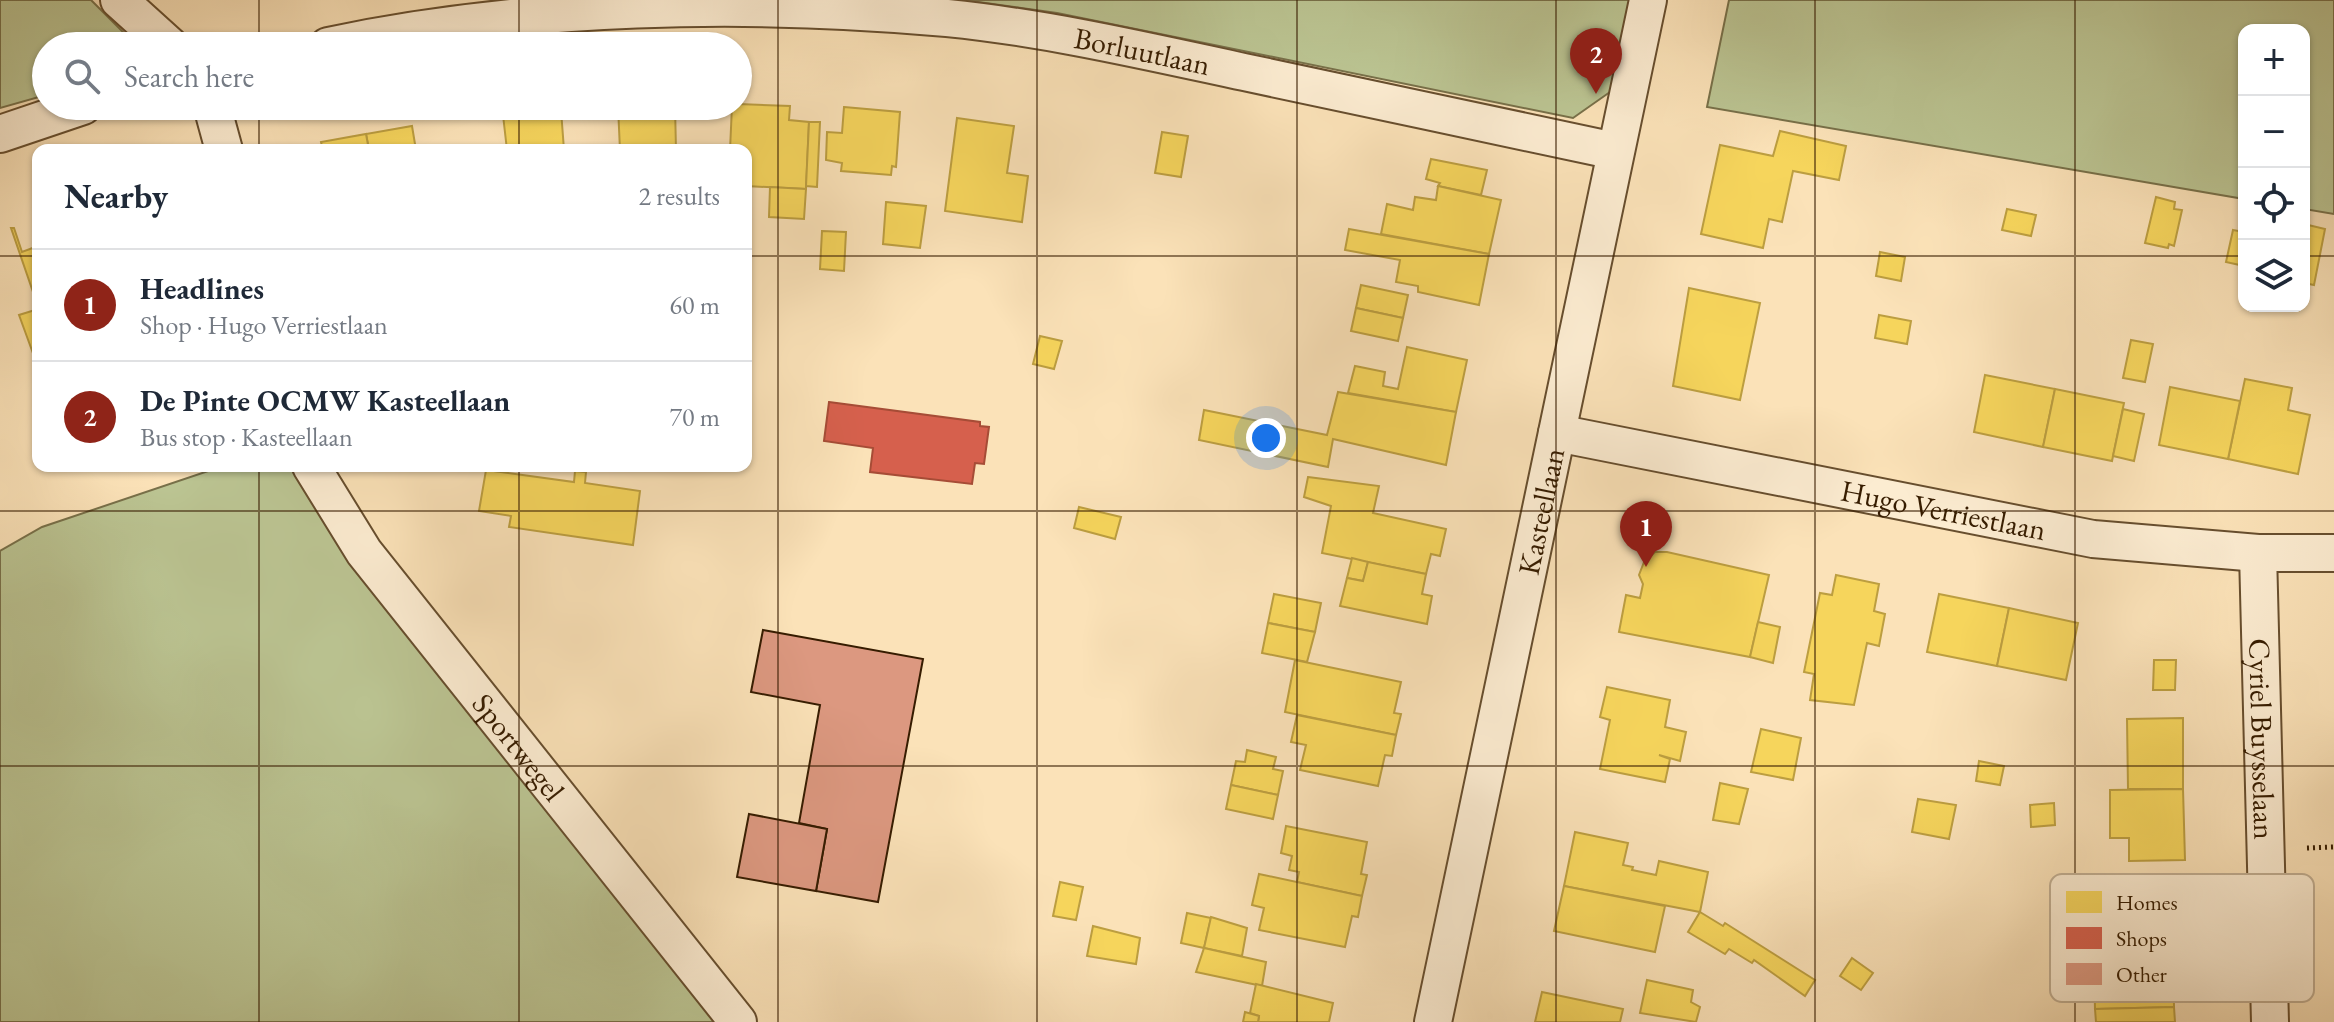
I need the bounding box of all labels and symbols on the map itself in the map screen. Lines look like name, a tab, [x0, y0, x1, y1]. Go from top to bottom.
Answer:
street label: Borluutlaan	[1071, 18, 1214, 84]
pin: 2	[1570, 28, 1622, 94]
your location	[1246, 418, 1286, 458]
street label: Kasteellaan	[1508, 444, 1573, 578]
street label: Hugo Verriestlaan	[1838, 470, 2050, 549]
pin: 1	[1620, 501, 1672, 567]
street label: Cyriel Buysselaan	[2241, 638, 2285, 840]
street label: Sportwegel	[464, 685, 574, 809]
legend	[2050, 874, 2314, 1002]
text: Homes	[2116, 888, 2178, 917]
text: Shops	[2116, 924, 2167, 953]
text: Other	[2116, 960, 2168, 989]

